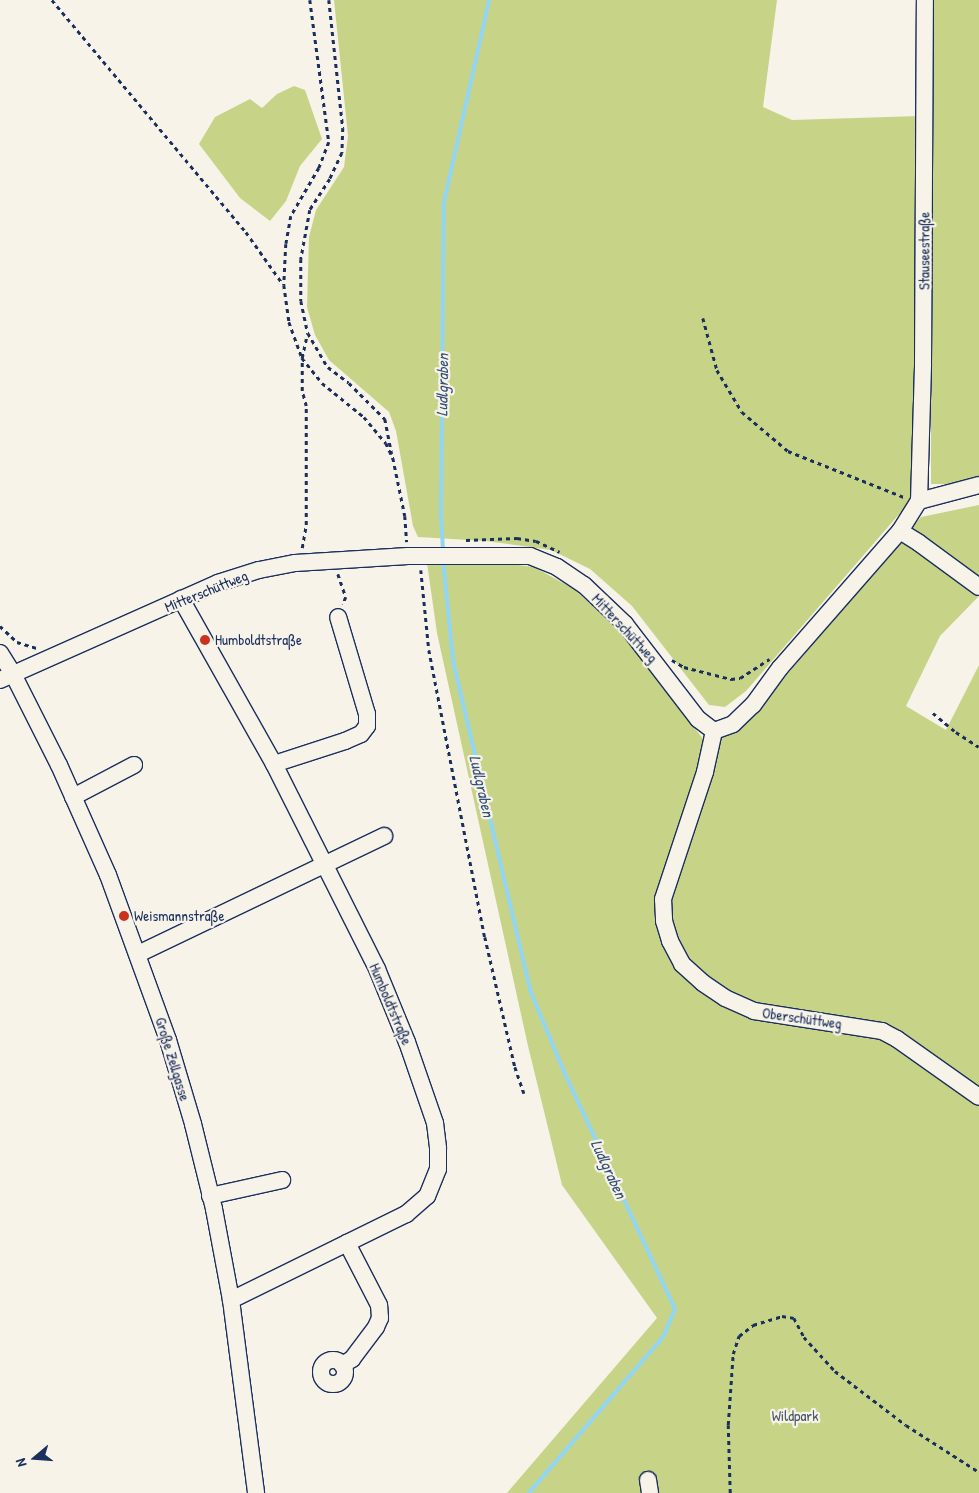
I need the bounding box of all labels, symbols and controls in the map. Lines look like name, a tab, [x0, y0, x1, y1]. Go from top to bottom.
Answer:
street label: Stauseestraße	[915, 212, 933, 290]
water label: Ludlgraben	[432, 354, 452, 416]
street label: Mitterschüttweg	[162, 566, 250, 616]
street label: Mitterschüttweg	[588, 590, 662, 666]
place label: Humboldtstraße	[215, 631, 302, 649]
marker: Humboldtstraße	[199, 634, 211, 646]
water label: Ludlgraben	[466, 753, 498, 819]
place label: Weismannstraße	[134, 907, 224, 925]
marker: Weismannstraße	[118, 910, 130, 922]
street label: Humboldtstraße	[366, 960, 416, 1048]
street label: Oberschüttweg	[761, 1004, 843, 1032]
street label: Große Zellgasse	[152, 1015, 194, 1103]
water label: Ludlgraben	[587, 1137, 631, 1201]
park label: Wildpark	[772, 1407, 818, 1425]
north arrow	[10, 1433, 60, 1483]
text: N	[10, 1456, 30, 1469]

